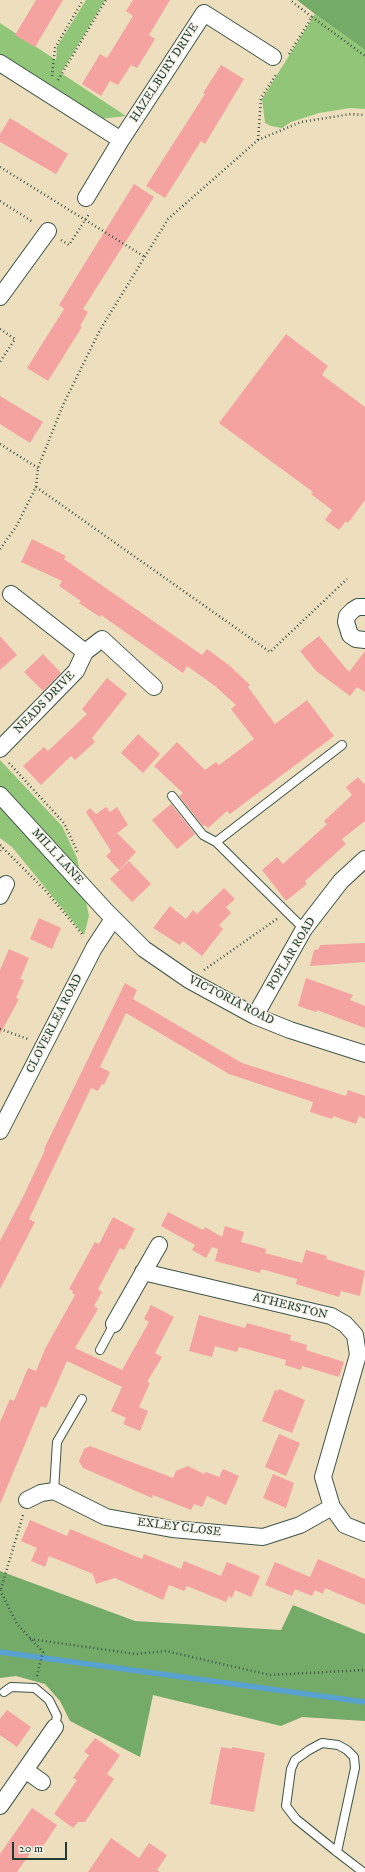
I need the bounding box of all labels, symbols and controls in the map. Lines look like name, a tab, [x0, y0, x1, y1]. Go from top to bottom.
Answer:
street label: HAZELBURY DRIVE	[128, 21, 202, 125]
street label: NEADS DRIVE	[11, 669, 79, 737]
street label: MILL LANE	[28, 826, 86, 888]
street label: POPLAR ROAD	[265, 915, 319, 993]
street label: CLOVERLEA ROAD	[24, 972, 86, 1076]
street label: VICTORIA ROAD	[186, 973, 276, 1029]
street label: ATHERSTON	[251, 1291, 329, 1323]
street label: EXLEY CLOSE	[136, 1516, 222, 1540]
scale bar	[14, 1834, 69, 1860]
text: 20 m	[19, 1841, 43, 1856]

